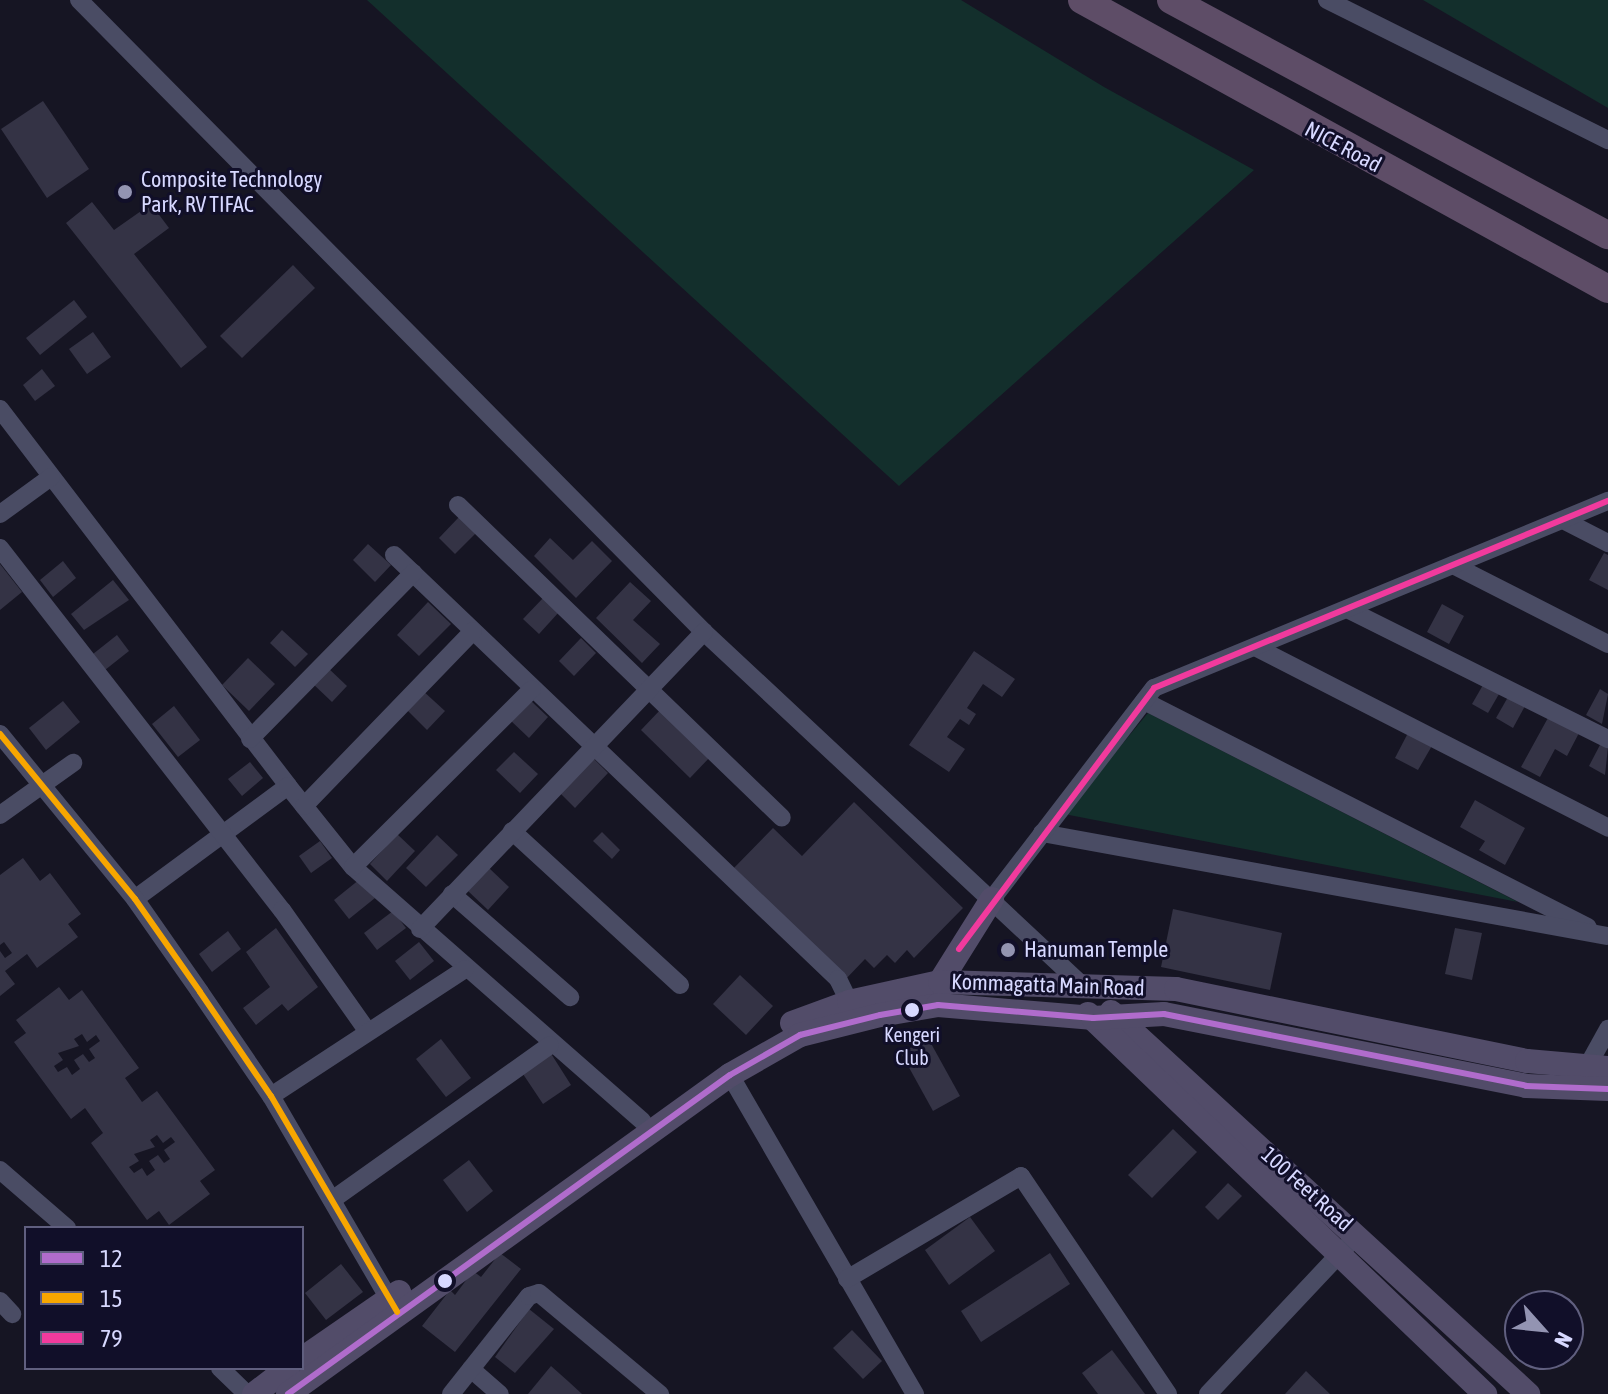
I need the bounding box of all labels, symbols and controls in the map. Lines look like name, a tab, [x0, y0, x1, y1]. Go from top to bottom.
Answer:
street label: NICE Road	[1300, 116, 1386, 178]
place label: Composite Technology Park, RV TIFAC	[141, 166, 322, 218]
marker: Composite Technology Park, RV TIFAC	[116, 183, 134, 201]
place label: Hanuman Temple	[1024, 937, 1168, 963]
marker: Hanuman Temple	[999, 941, 1017, 959]
street label: Kommagatta Main Road	[951, 968, 1145, 1002]
marker: Kengeri Club	[904, 1002, 920, 1018]
place label: Kengeri Club	[884, 1022, 940, 1069]
street label: 100 Feet Road	[1256, 1141, 1358, 1237]
legend	[24, 1226, 304, 1370]
text: 12	[100, 1245, 123, 1272]
unlabelled marker	[437, 1273, 453, 1289]
text: 15	[100, 1285, 123, 1312]
north arrow	[1504, 1290, 1584, 1370]
text: 79	[100, 1325, 123, 1352]
text: N	[1549, 1328, 1578, 1352]

